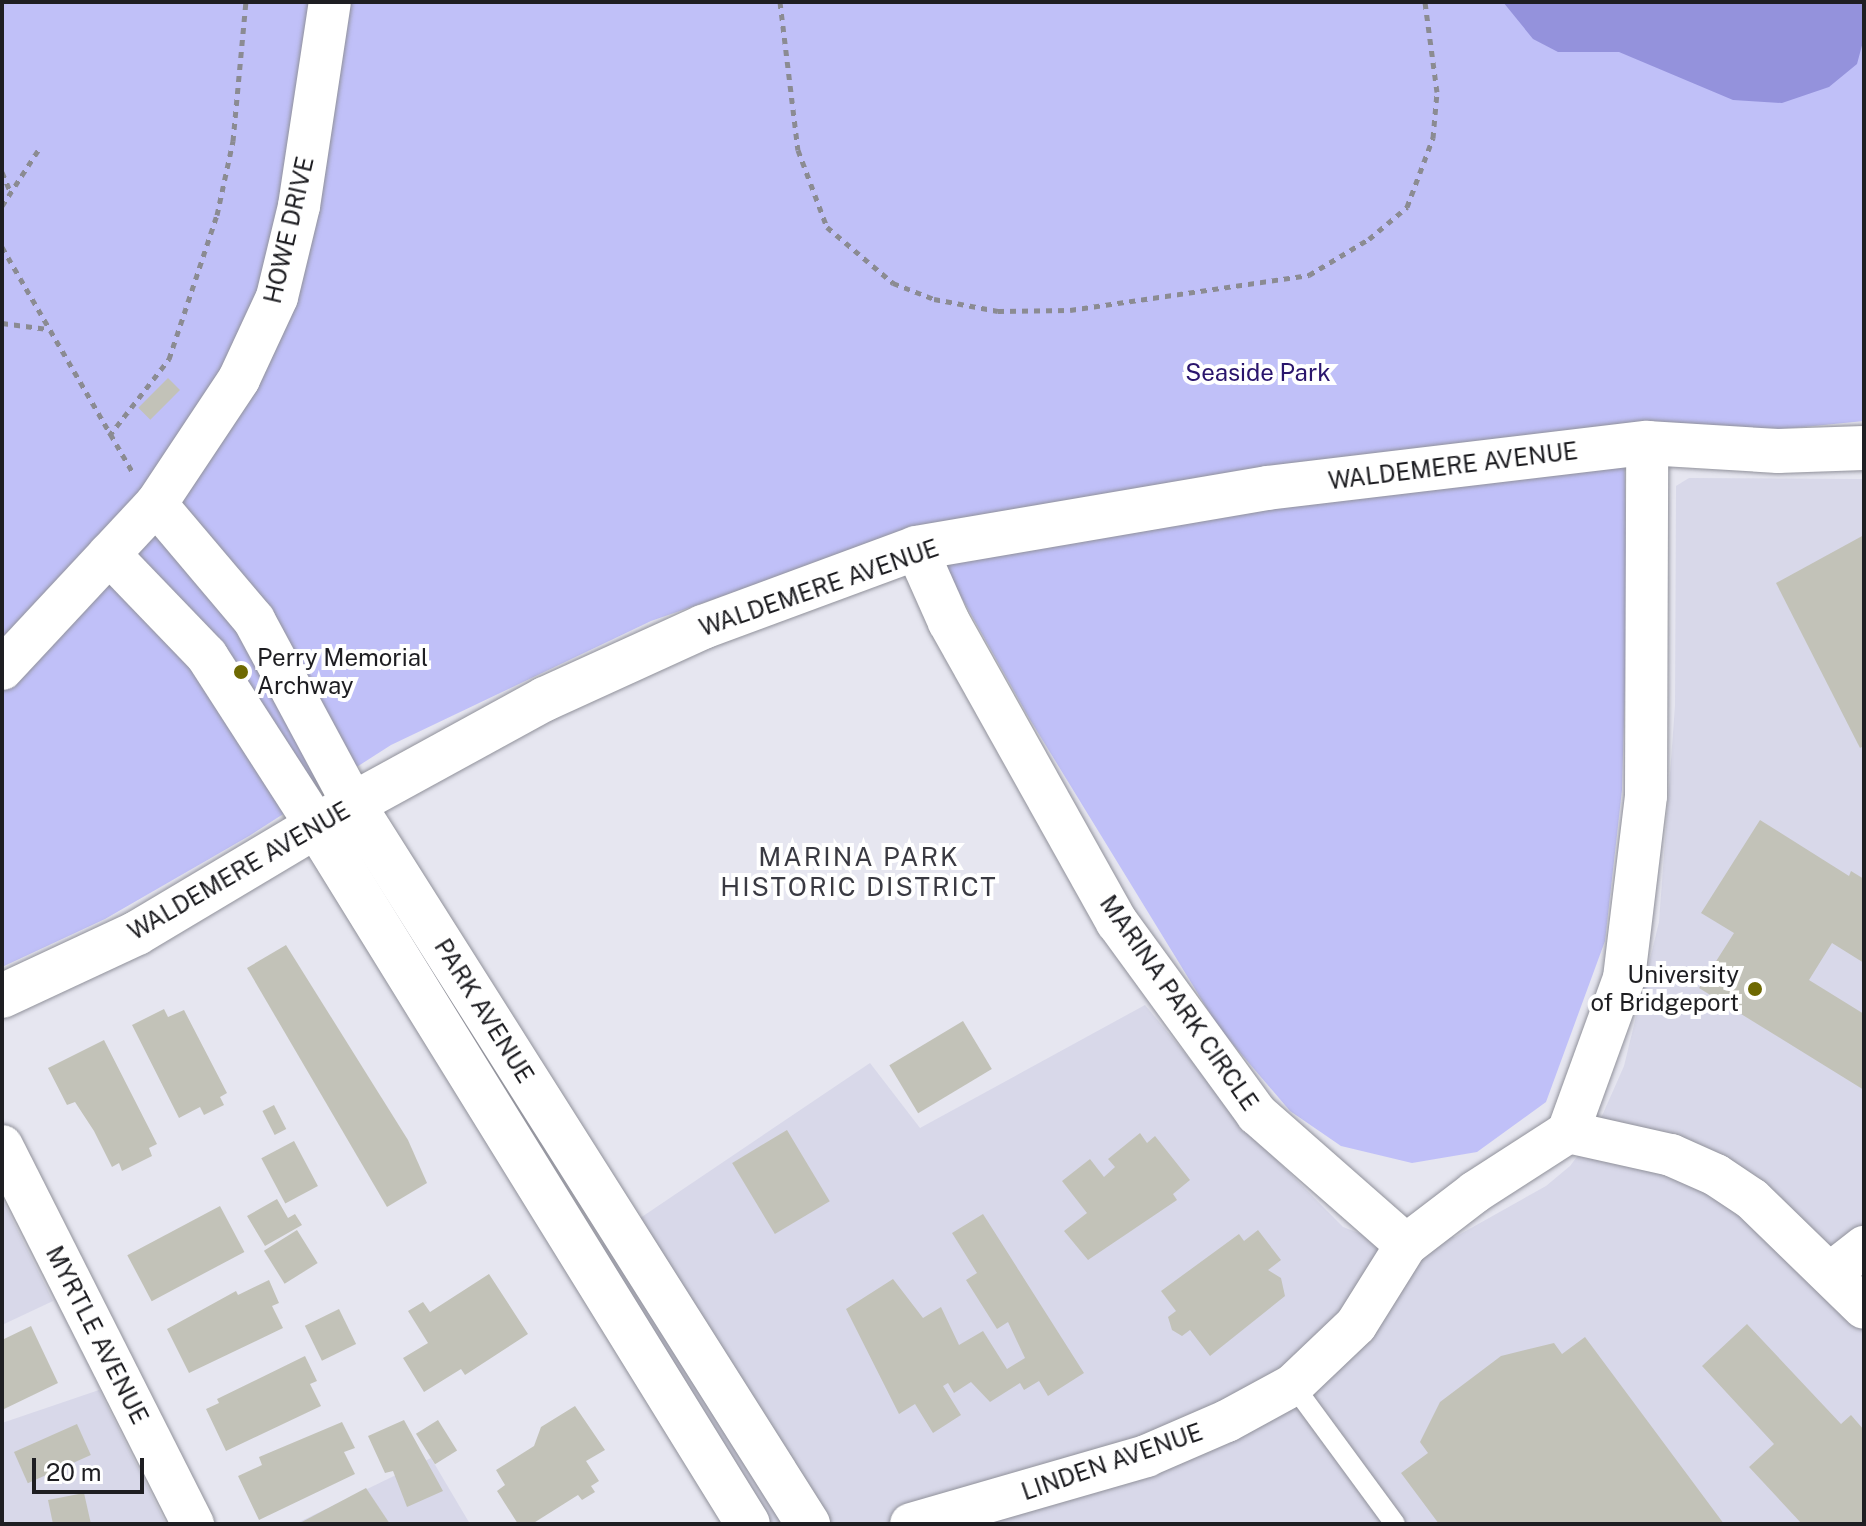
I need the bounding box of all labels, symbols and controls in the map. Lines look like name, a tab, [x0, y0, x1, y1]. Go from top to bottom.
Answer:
street label: HOWE DRIVE	[258, 154, 320, 306]
park label: Seaside Park	[1185, 359, 1331, 387]
street label: WALDEMERE AVENUE	[1327, 436, 1579, 496]
street label: WALDEMERE AVENUE	[696, 533, 942, 643]
place label: Perry Memorial Archway	[257, 644, 428, 700]
marker: Perry Memorial Archway	[232, 663, 250, 681]
street label: WALDEMERE AVENUE	[123, 796, 355, 946]
district label: MARINA PARK HISTORIC DISTRICT	[720, 841, 998, 902]
street label: MARINA PARK CIRCLE	[1094, 890, 1264, 1116]
street label: PARK AVENUE	[428, 934, 540, 1088]
place label: University of Bridgeport	[1591, 961, 1739, 1017]
marker: University of Bridgeport	[1746, 980, 1764, 998]
street label: MYRTLE AVENUE	[40, 1241, 154, 1429]
street label: LINDEN AVENUE	[1018, 1418, 1206, 1506]
scale bar	[36, 1442, 148, 1492]
text: 20 m	[46, 1458, 102, 1486]

